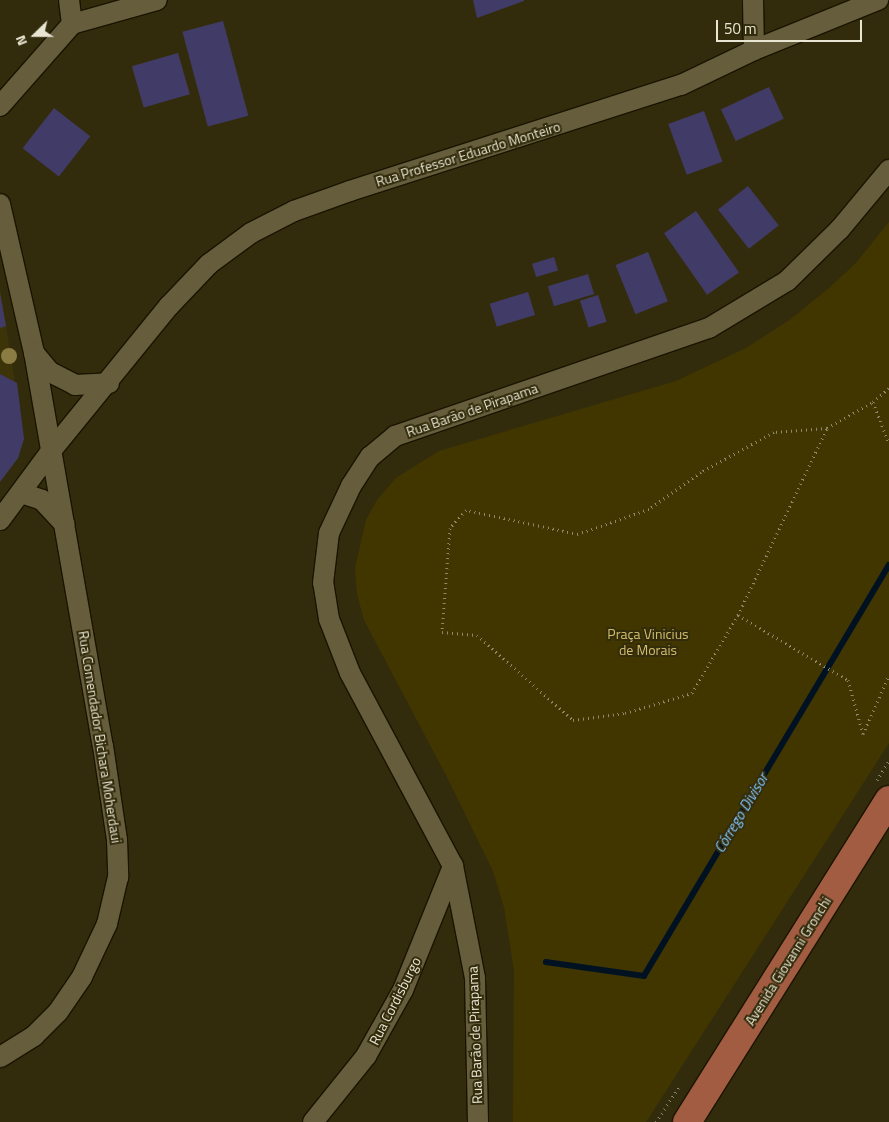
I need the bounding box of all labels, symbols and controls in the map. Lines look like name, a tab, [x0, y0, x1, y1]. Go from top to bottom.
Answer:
north arrow	[10, 10, 60, 60]
scale bar	[719, 10, 865, 42]
text: 50 m	[724, 17, 757, 40]
text: N	[9, 32, 32, 49]
street label: Rua Professor Eduardo Monteiro	[374, 118, 562, 190]
street label: Rua Barão de Pirapama	[404, 380, 540, 440]
park label: Praça Vinicius de Morais	[607, 626, 689, 658]
street label: Rua Comendador Bichara Moherdaui	[75, 630, 125, 844]
water label: Córrego Divisor	[710, 770, 772, 856]
street label: Avenida Giovanni Gronchi	[742, 894, 834, 1028]
street label: Rua Cordisburgo	[366, 954, 424, 1048]
street label: Rua Barão de Pirapama	[464, 966, 486, 1104]

